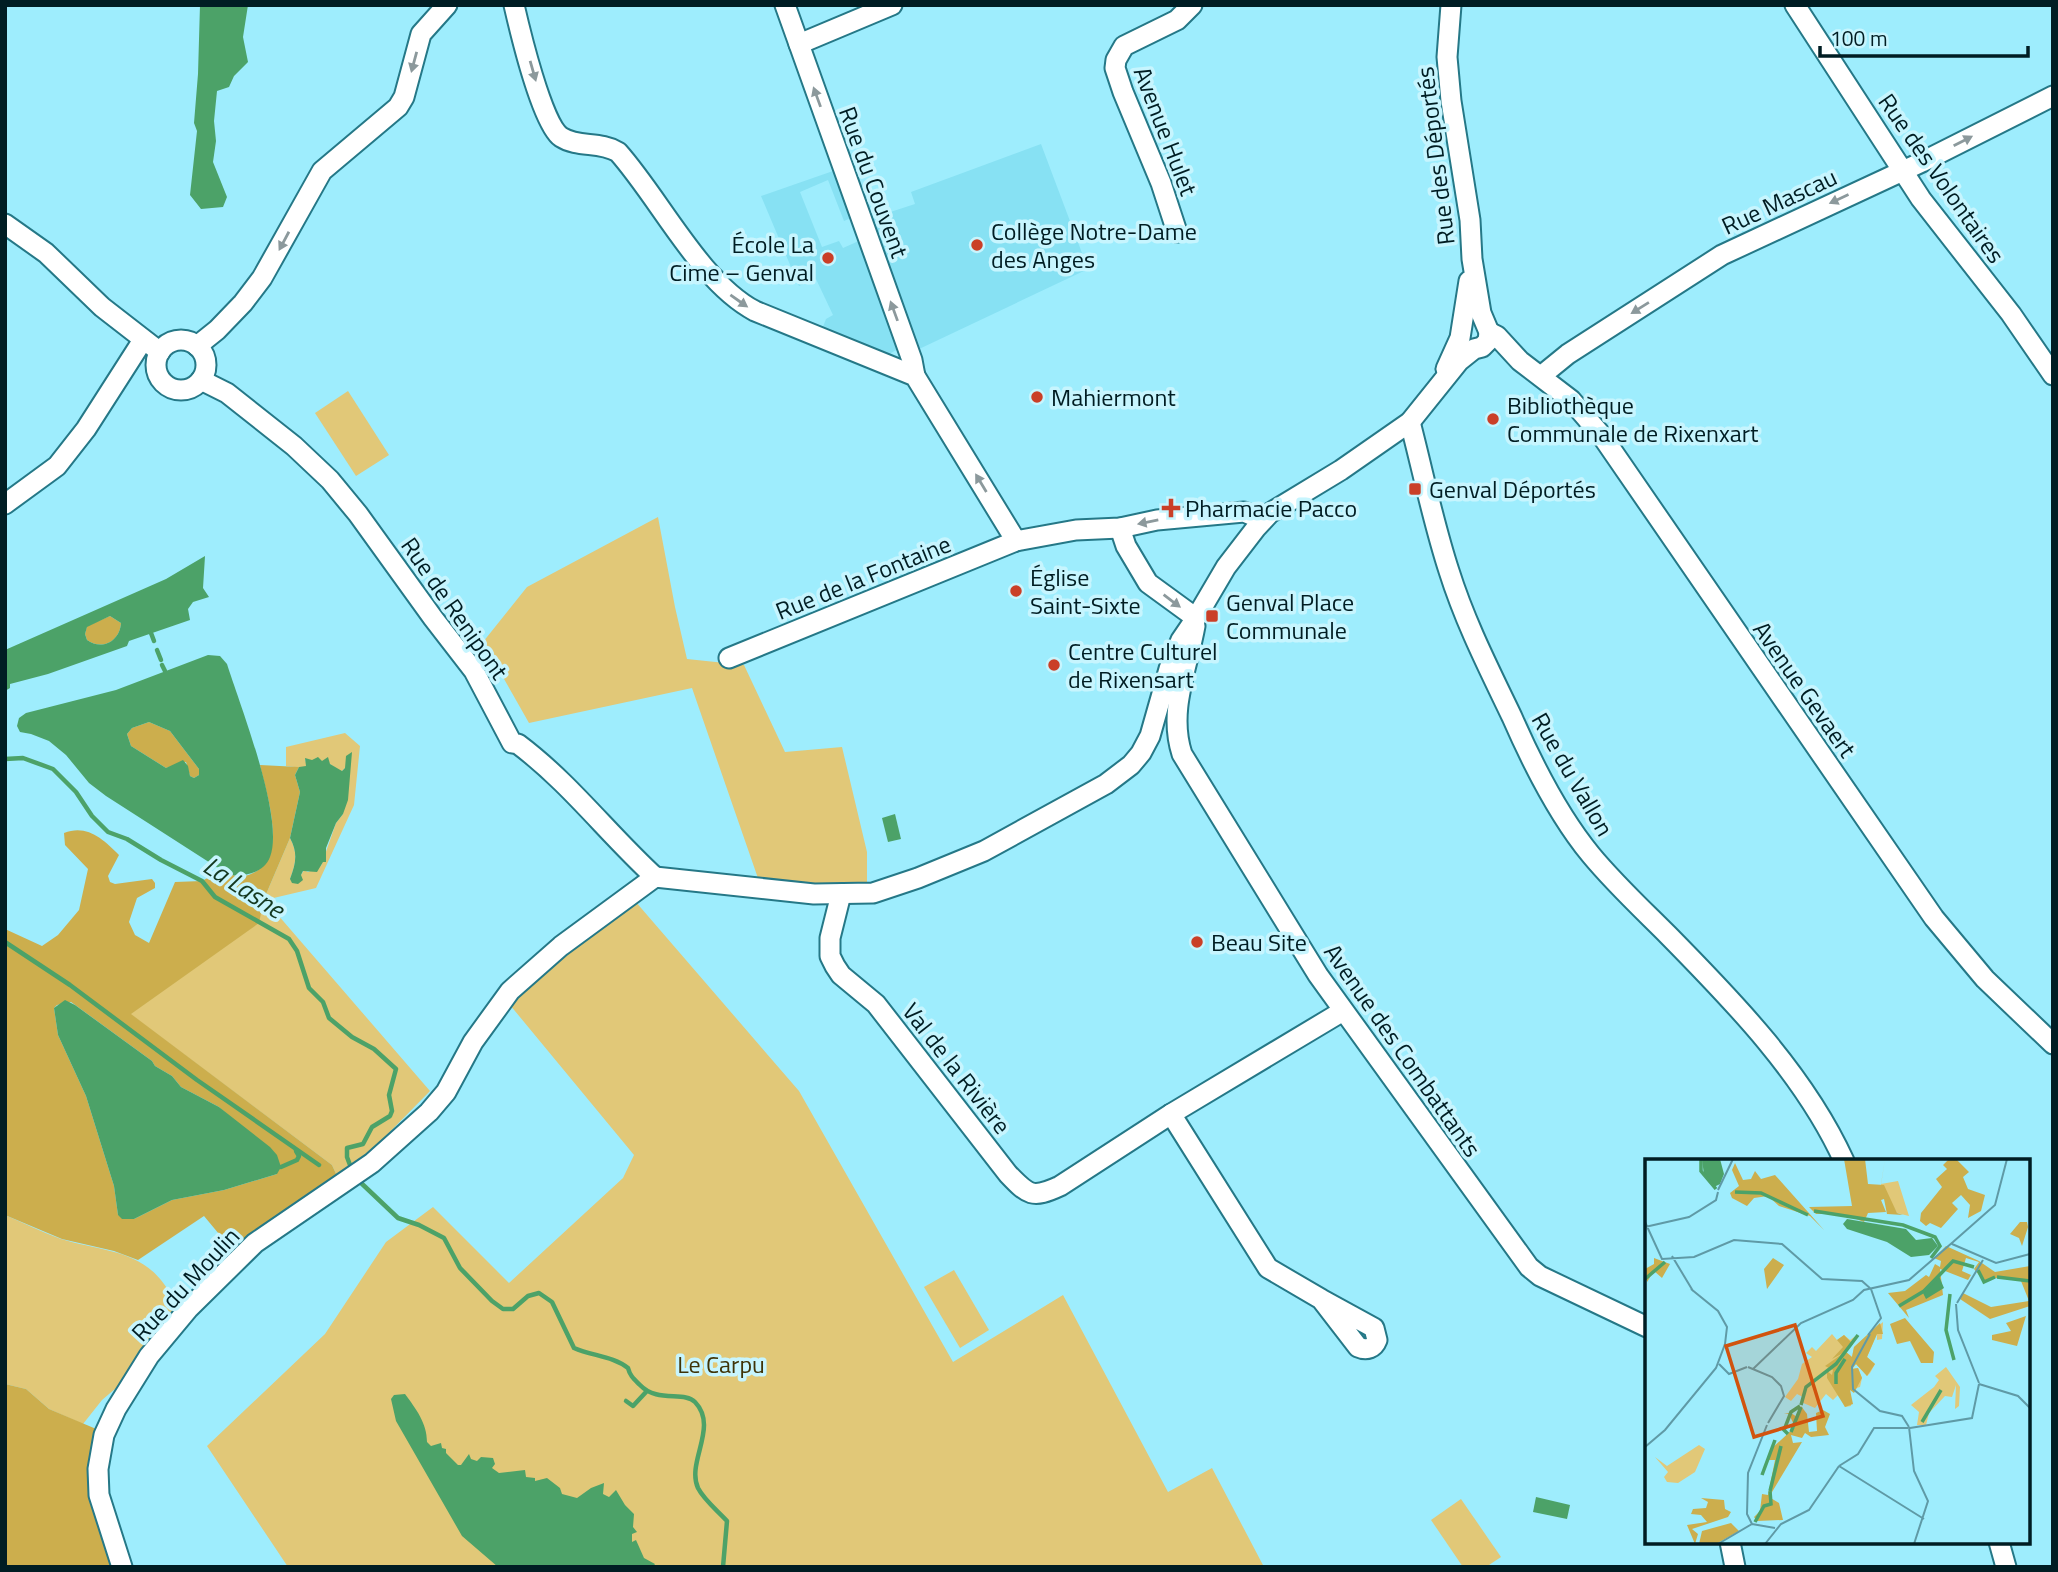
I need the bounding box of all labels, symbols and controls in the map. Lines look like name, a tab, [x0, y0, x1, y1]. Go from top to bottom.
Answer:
scale bar	[1820, 14, 2028, 58]
text: 100 m	[1830, 22, 1887, 54]
one-way arrow	[408, 52, 418, 73]
one-way arrow	[528, 61, 538, 82]
street label: Avenue Hulet	[1125, 61, 1207, 201]
street label: Rue des Déportés	[1406, 65, 1464, 247]
one-way arrow	[811, 86, 822, 107]
street label: Rue des Volontaires	[1870, 86, 2014, 270]
street label: Rue du Couvent	[830, 101, 918, 263]
one-way arrow	[1953, 135, 1973, 146]
street label: Rue Mascau	[1715, 159, 1843, 243]
one-way arrow	[1829, 193, 1849, 205]
place label: Collège Notre-Dame des Anges	[991, 213, 1197, 277]
place label: École La Cime – Genval	[669, 226, 814, 290]
one-way arrow	[278, 231, 289, 251]
marker: Collège Notre-Dame des Anges	[969, 237, 985, 253]
marker: École La Cime – Genval	[820, 250, 836, 266]
one-way arrow	[730, 294, 748, 308]
one-way arrow	[889, 300, 900, 321]
one-way arrow	[1631, 302, 1650, 315]
place label: Mahiermont	[1051, 379, 1176, 415]
place label: Bibliothèque Communale de Rixenxart	[1507, 387, 1759, 451]
marker: Mahiermont	[1029, 389, 1045, 405]
marker: Bibliothèque Communale de Rixenxart	[1485, 411, 1501, 427]
place label: Genval Déportés	[1429, 471, 1596, 507]
one-way arrow	[974, 474, 987, 493]
marker: Genval Déportés	[1407, 481, 1423, 497]
place label: Pharmacie Pacco	[1185, 490, 1357, 526]
marker: Pharmacie Pacco	[1163, 500, 1179, 516]
one-way arrow	[1137, 517, 1159, 528]
street label: Rue de la Fontaine	[770, 525, 956, 629]
street label: Rue de Renipont	[393, 530, 518, 687]
place label: Église Saint-Sixte	[1030, 559, 1141, 623]
marker: Église Saint-Sixte	[1008, 583, 1024, 599]
place label: Genval Place Communale	[1226, 584, 1354, 648]
one-way arrow	[1163, 594, 1181, 608]
marker: Genval Place Communale	[1204, 608, 1220, 624]
street label: Avenue Gevaert	[1745, 613, 1866, 765]
place label: Centre Culturel de Rixensart	[1068, 633, 1218, 697]
marker: Centre Culturel de Rixensart	[1046, 657, 1062, 673]
street label: Rue du Vallon	[1523, 705, 1623, 843]
water label: La Lasne	[196, 846, 294, 929]
place label: Beau Site	[1211, 924, 1307, 960]
marker: Beau Site	[1189, 934, 1205, 950]
street label: Avenue des Combattants	[1316, 936, 1490, 1164]
street label: Val de la Rivière	[894, 995, 1020, 1141]
inset map	[1645, 1159, 2030, 1544]
street label: Rue du Moulin	[122, 1219, 248, 1349]
park label: Le Carpu	[677, 1346, 765, 1382]

